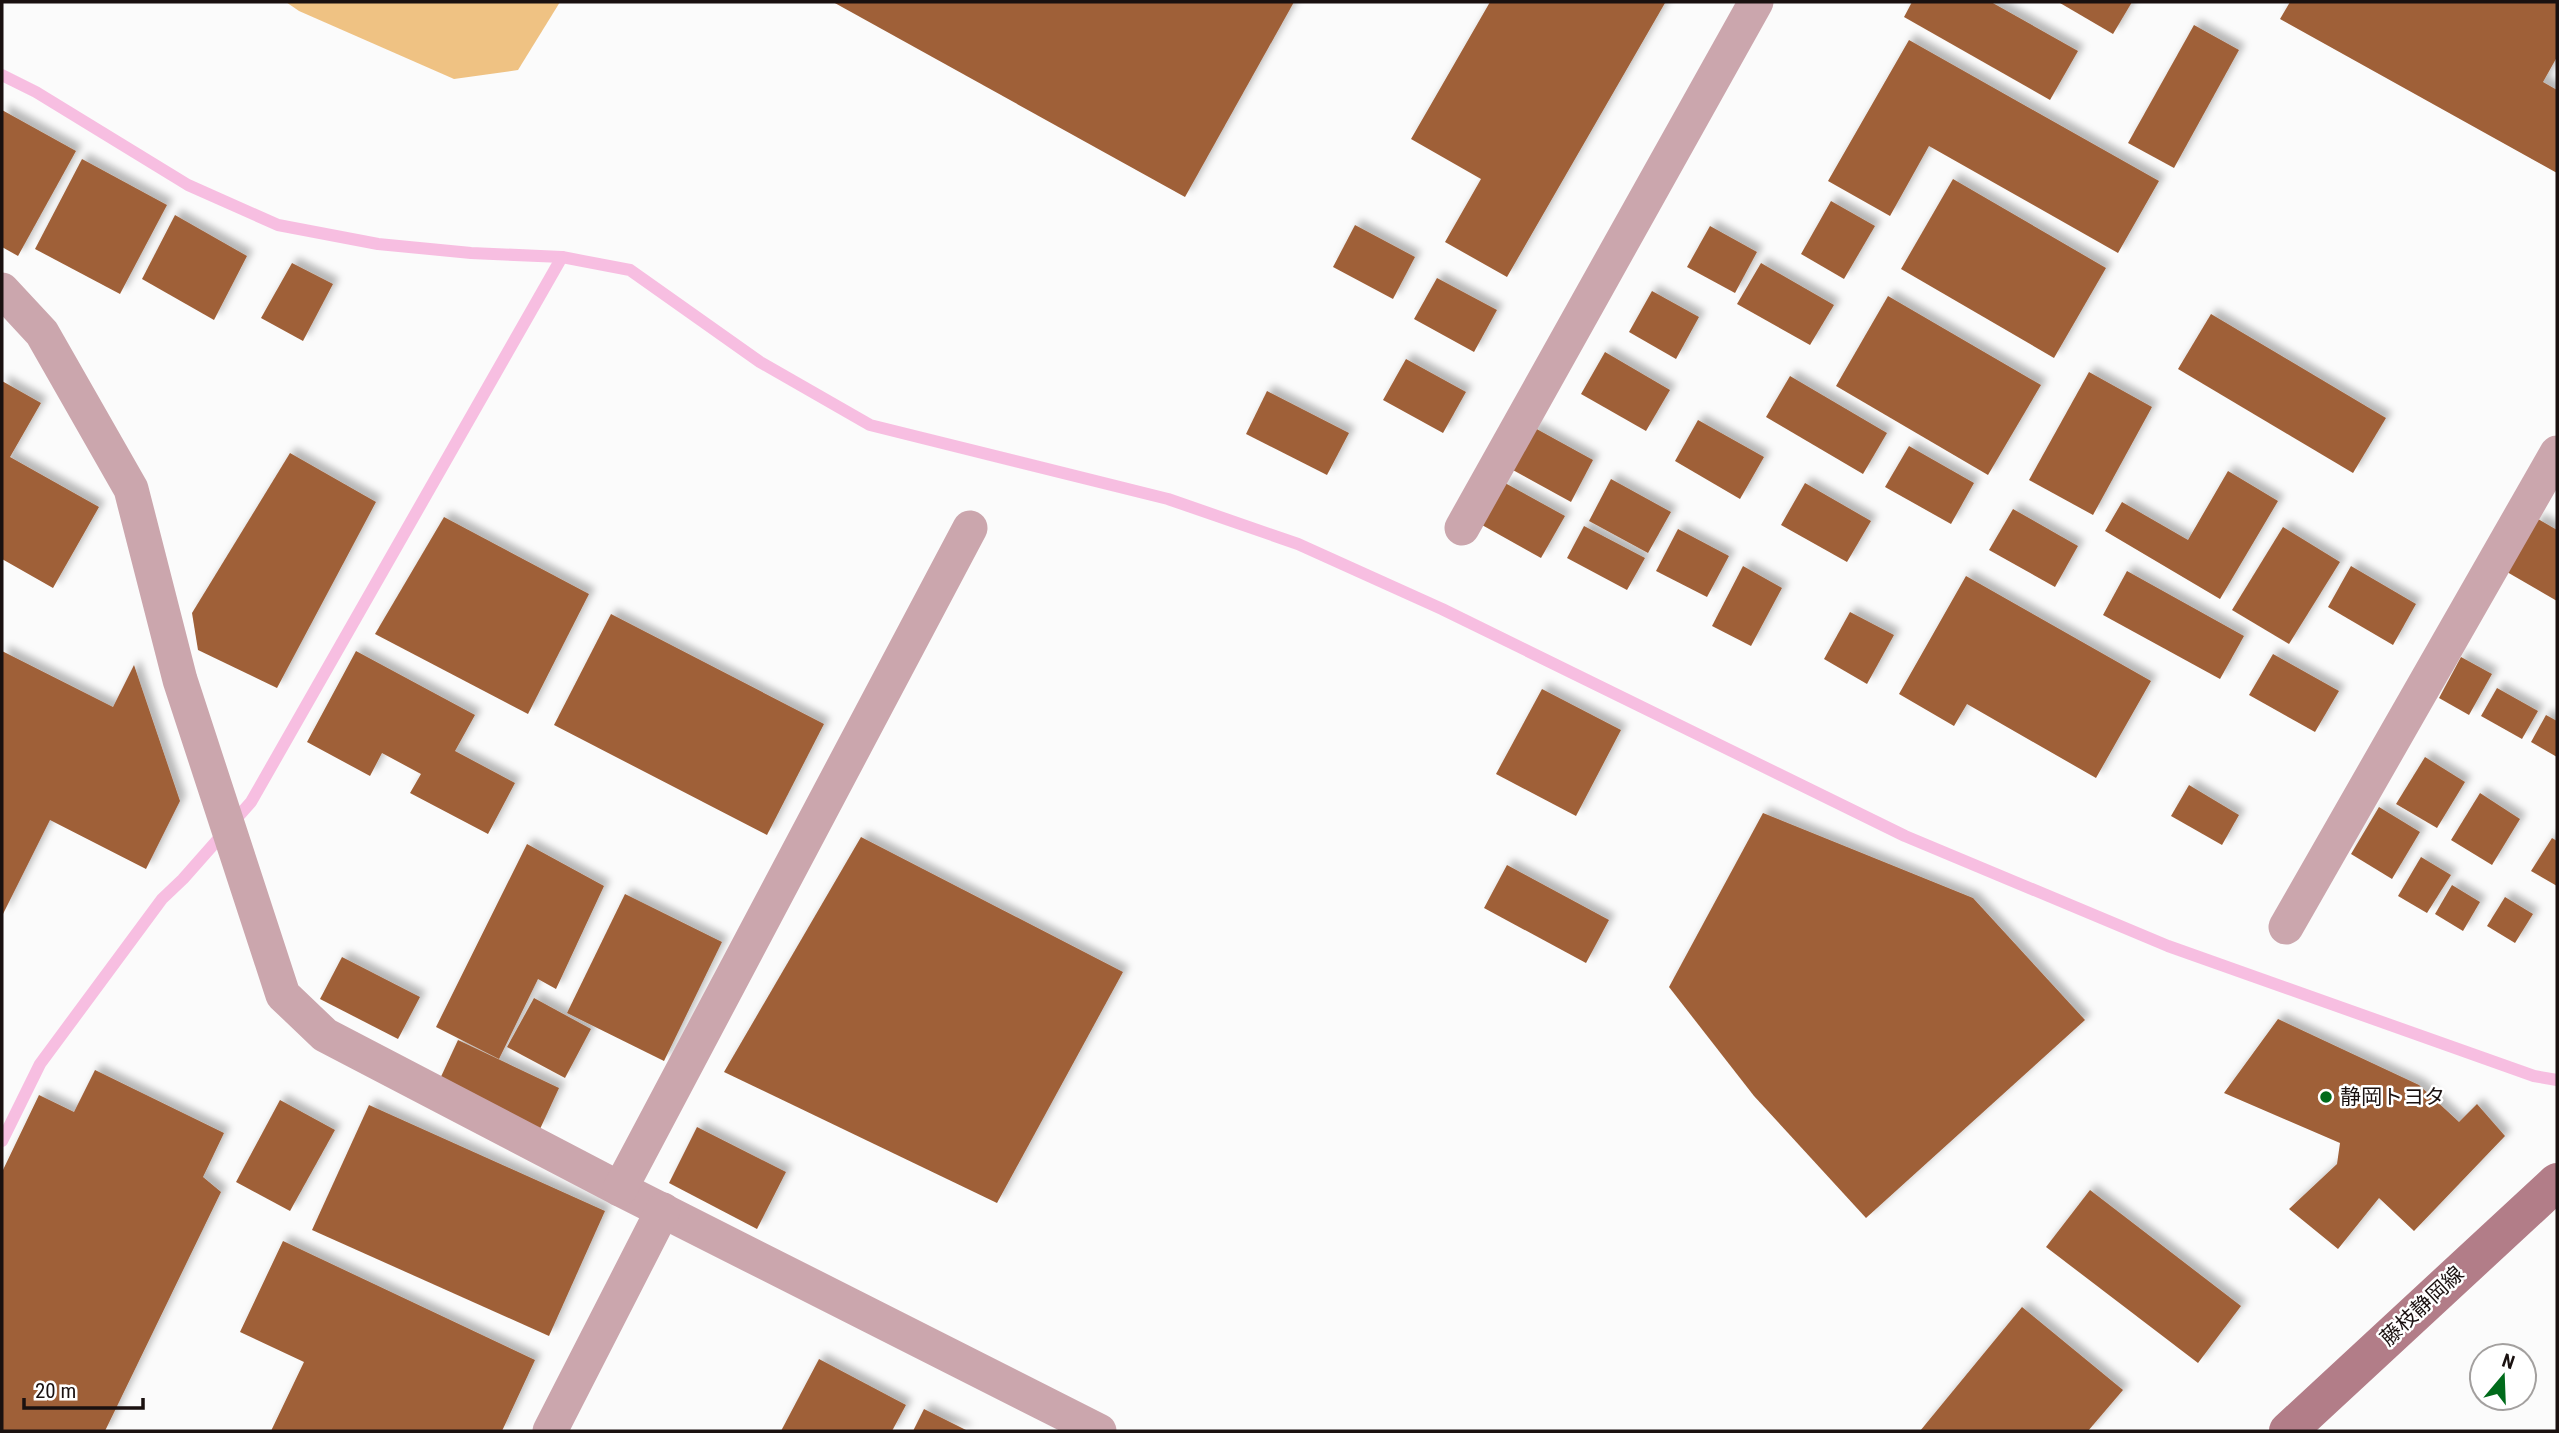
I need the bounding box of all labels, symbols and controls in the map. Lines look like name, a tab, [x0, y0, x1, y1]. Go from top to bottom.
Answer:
place label: 静岡トヨタ	[2340, 1085, 2445, 1109]
marker: 静岡トヨタ	[2318, 1089, 2334, 1105]
street label: 藤枝静岡線	[2375, 1261, 2469, 1351]
north arrow	[2468, 1342, 2538, 1412]
text: N	[2499, 1349, 2518, 1374]
scale bar	[24, 1366, 144, 1410]
text: 20 m	[35, 1379, 76, 1403]

